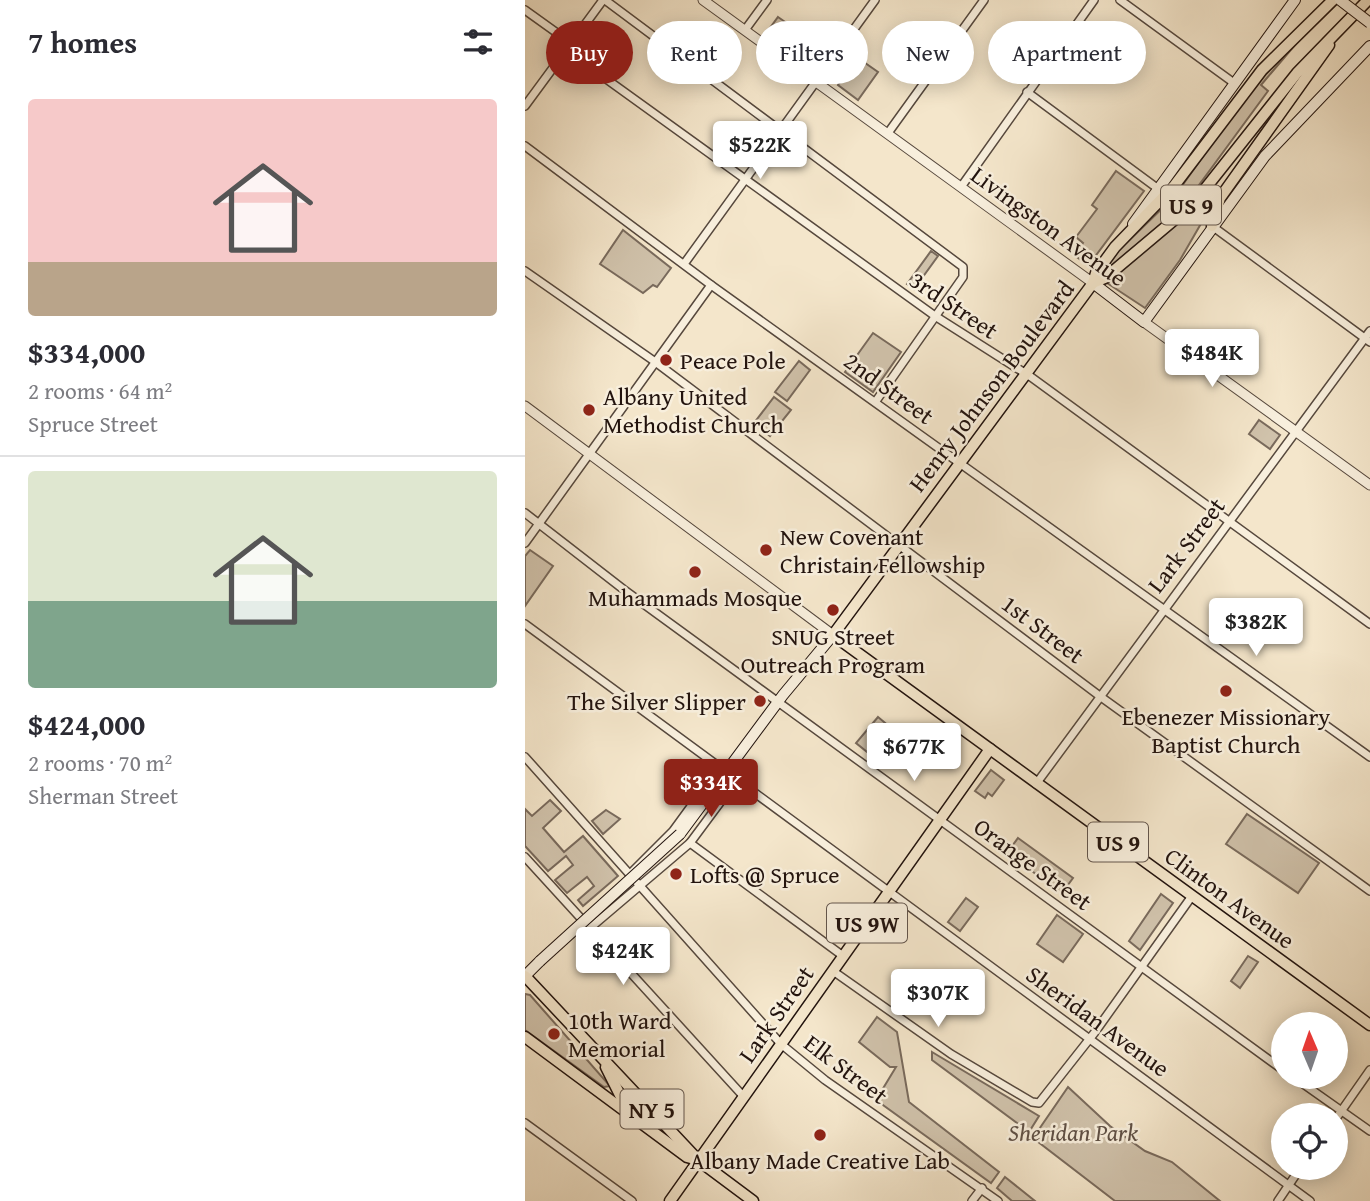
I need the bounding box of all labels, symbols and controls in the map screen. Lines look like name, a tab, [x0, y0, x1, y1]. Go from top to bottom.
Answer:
text: 7 homes	[28, 20, 137, 64]
chip: Buy	[546, 21, 633, 84]
chip: Rent	[647, 21, 742, 84]
chip: Filters	[756, 21, 868, 84]
chip: New	[882, 21, 974, 84]
chip: Apartment	[988, 21, 1146, 84]
icon: filters	[459, 23, 497, 61]
pin: $522K	[711, 122, 809, 181]
text: $522K	[729, 127, 791, 160]
icon: home	[200, 145, 326, 271]
street label: Livingston Avenue	[964, 157, 1134, 295]
road number: US 9	[1161, 186, 1221, 224]
street label: 3rd Street	[903, 263, 1006, 348]
street label: Henry Johnson Boulevard	[900, 273, 1082, 499]
text: $334,000	[28, 330, 145, 374]
pin: $484K	[1163, 330, 1261, 389]
text: $484K	[1181, 335, 1243, 368]
place label: Peace Pole	[680, 343, 786, 378]
street label: 2nd Street	[837, 343, 942, 433]
marker: Peace Pole	[658, 352, 674, 368]
text: 2 rooms · 64 m²	[28, 374, 172, 407]
place label: Albany United Methodist Church	[603, 379, 784, 442]
marker: Albany United Methodist Church	[581, 402, 597, 418]
text: Spruce Street	[28, 407, 158, 440]
street label: Lark Street	[1139, 490, 1234, 600]
icon: home	[200, 517, 326, 643]
place label: New Covenant Christain Fellowship	[780, 519, 985, 582]
marker: New Covenant Christain Fellowship	[758, 542, 774, 558]
marker: Muhammads Mosque	[687, 564, 703, 580]
place label: Muhammads Mosque	[588, 580, 802, 615]
street label: 1st Street	[994, 586, 1092, 672]
pin: $382K	[1207, 598, 1305, 658]
marker: SNUG Street Outreach Program	[825, 602, 841, 618]
text: $382K	[1225, 604, 1287, 637]
place label: SNUG Street Outreach Program	[741, 619, 926, 682]
marker: Ebenezer Missionary Baptist Church	[1218, 683, 1234, 699]
place label: The Silver Slipper	[567, 684, 746, 719]
marker: The Silver Slipper	[752, 693, 768, 709]
place label: Ebenezer Missionary Baptist Church	[1122, 699, 1330, 762]
text: $424,000	[28, 702, 145, 746]
pin: $677K	[865, 724, 963, 783]
text: $677K	[883, 729, 945, 762]
text: 2 rooms · 70 m²	[28, 746, 172, 779]
pin: $334K	[662, 760, 760, 819]
text: $334K	[680, 765, 742, 798]
text: Sherman Street	[28, 779, 178, 812]
street label: Orange Street	[967, 809, 1100, 919]
road number: US 9	[1088, 822, 1148, 862]
street label: Clinton Avenue	[1158, 839, 1302, 957]
place label: Lofts @ Spruce	[690, 857, 840, 892]
marker: Lofts @ Spruce	[668, 866, 684, 882]
road number: US 9W	[827, 904, 907, 942]
pin: $424K	[574, 928, 672, 987]
text: $424K	[592, 933, 654, 966]
street label: Sheridan Avenue	[1019, 957, 1177, 1085]
street label: Lark Street	[730, 958, 823, 1070]
pin: $307K	[889, 970, 987, 1029]
text: $307K	[907, 975, 969, 1008]
place label: 10th Ward Memorial	[568, 1003, 672, 1066]
north arrow	[1271, 1012, 1347, 1088]
map controls	[1271, 1012, 1348, 1180]
marker: 10th Ward Memorial	[546, 1026, 562, 1042]
street label: Elk Street	[797, 1026, 896, 1112]
road number: NY 5	[621, 1090, 683, 1128]
button: locate	[1271, 1103, 1348, 1180]
park label: Sheridan Park	[1008, 1115, 1138, 1150]
marker: Albany Made Creative Lab	[812, 1127, 828, 1143]
place label: Albany Made Creative Lab	[690, 1143, 950, 1178]

